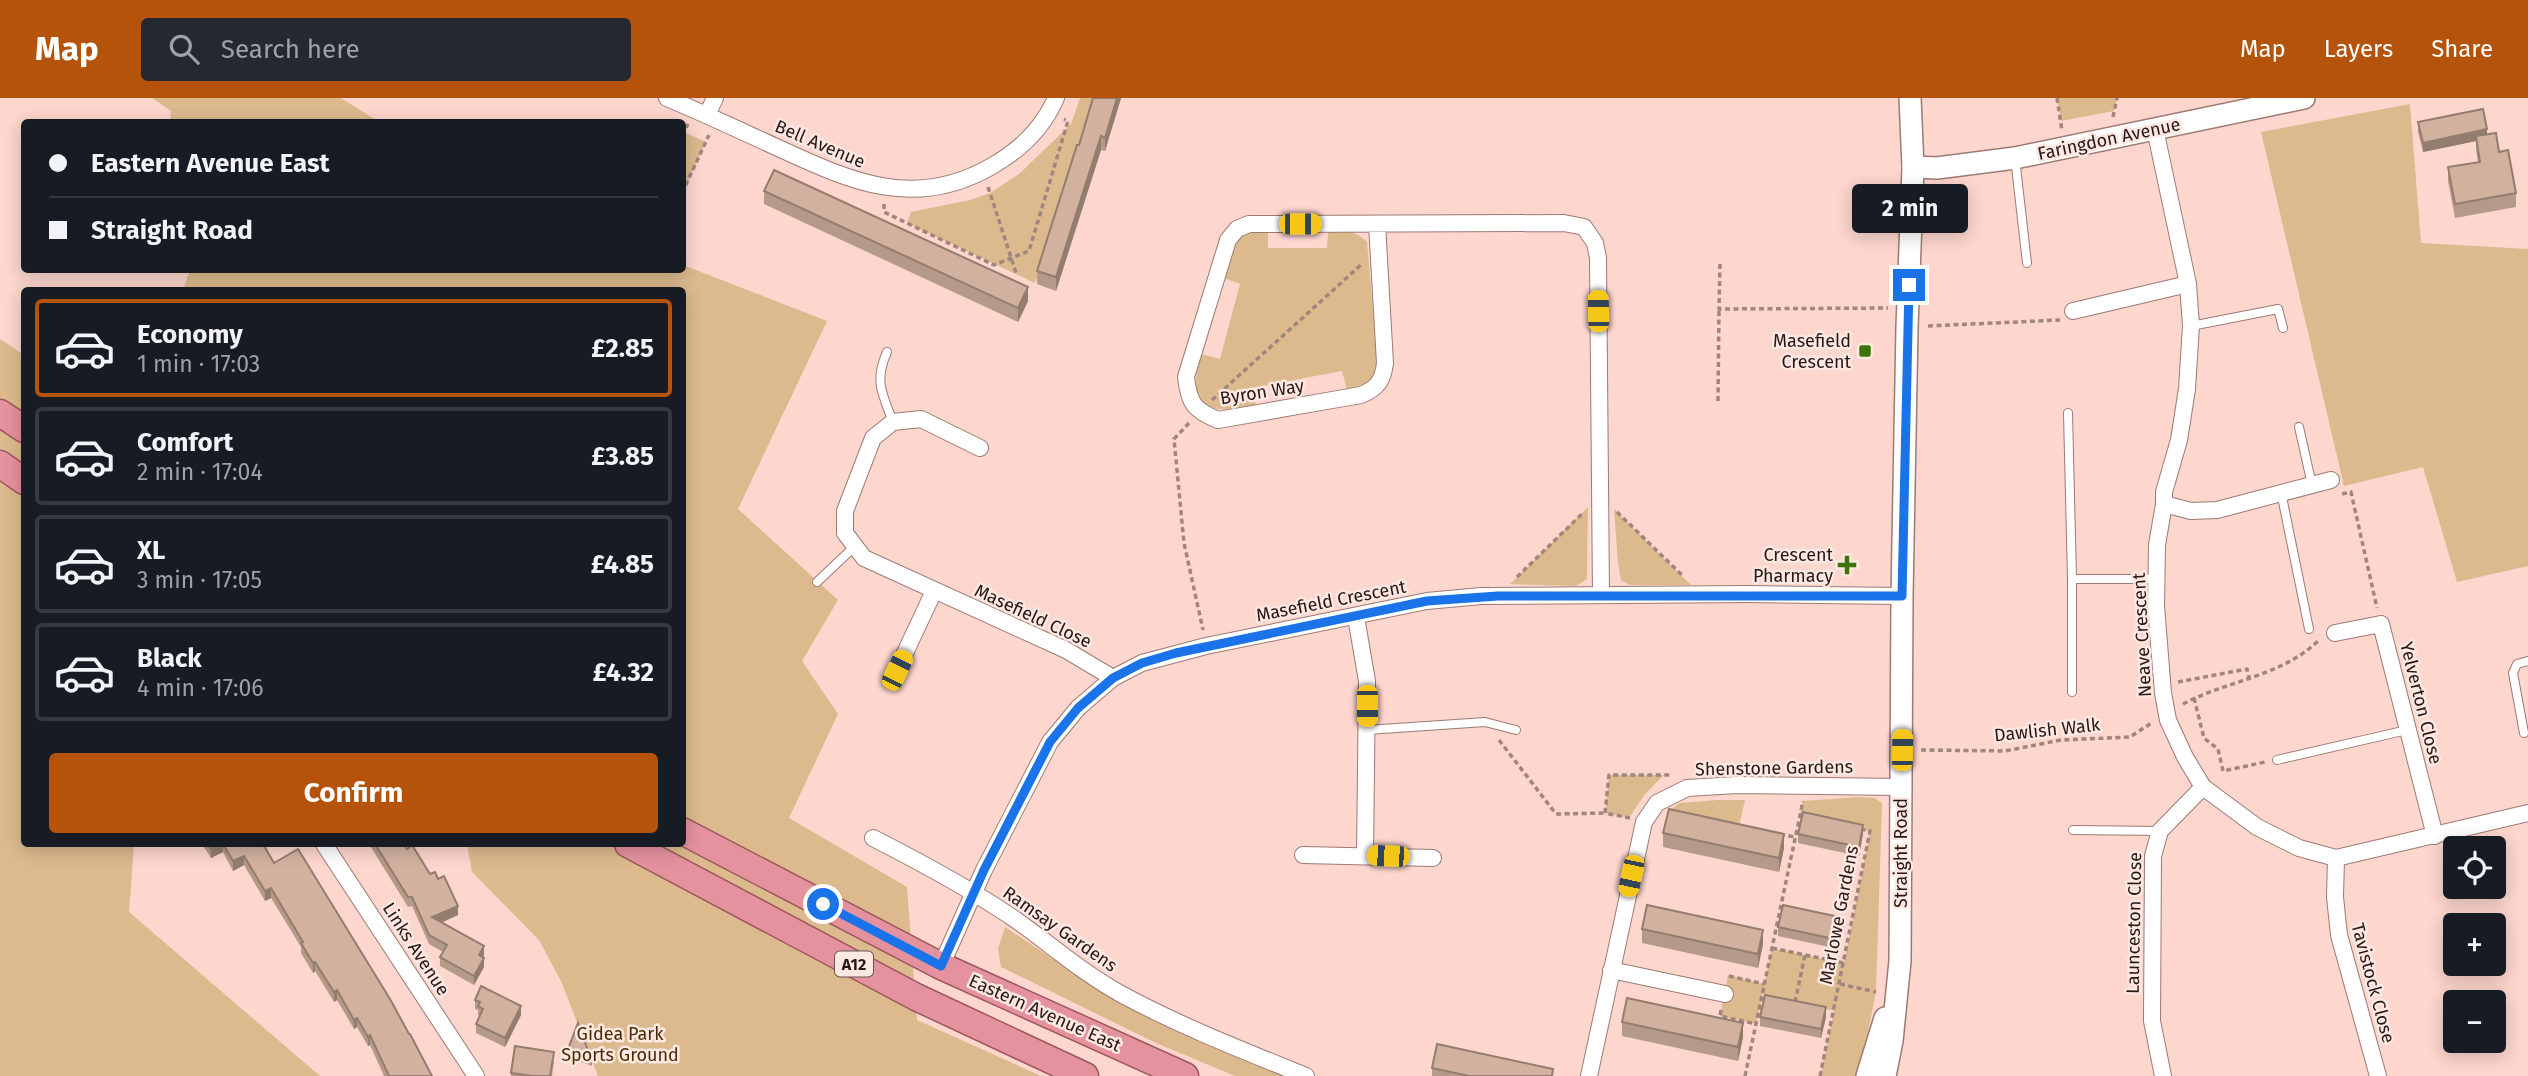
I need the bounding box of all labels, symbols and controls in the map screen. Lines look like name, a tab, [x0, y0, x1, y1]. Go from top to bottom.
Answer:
search box	[141, 18, 631, 81]
text: Map	[35, 29, 99, 69]
icon: search	[165, 30, 203, 68]
text: Search here	[221, 34, 360, 65]
text: Map	[2240, 35, 2286, 63]
text: Layers	[2324, 35, 2393, 63]
text: Share	[2431, 35, 2493, 63]
street label: Faringdon Avenue	[2036, 113, 2182, 165]
street label: Bell Avenue	[772, 115, 868, 173]
text: Eastern Avenue East	[91, 148, 330, 179]
callout: 2 min	[1851, 184, 1967, 232]
text: 2 min	[1882, 194, 1938, 222]
car	[1280, 214, 1322, 235]
text: Straight Road	[91, 215, 253, 246]
route end	[1893, 269, 1925, 301]
car	[1588, 290, 1609, 332]
icon: car	[53, 317, 116, 380]
text: Economy	[137, 319, 243, 350]
place label: Masefield Crescent	[1773, 330, 1851, 373]
text: £2.85	[591, 333, 654, 364]
marker: Masefield Crescent	[1857, 343, 1873, 359]
text: 1 min · 17:03	[137, 350, 260, 378]
street label: Byron Way	[1218, 374, 1306, 409]
icon: car	[53, 425, 116, 488]
text: Comfort	[137, 427, 233, 458]
text: £3.85	[591, 441, 654, 472]
text: 2 min · 17:04	[137, 458, 263, 486]
icon: car	[53, 533, 116, 596]
text: XL	[137, 535, 165, 566]
place label: Crescent Pharmacy	[1753, 544, 1833, 587]
text: £4.85	[591, 549, 654, 580]
marker: Crescent Pharmacy	[1839, 557, 1855, 573]
text: 3 min · 17:05	[137, 566, 262, 594]
street label: Neave Crescent	[2128, 572, 2156, 698]
street label: Masefield Crescent	[1254, 576, 1408, 626]
street label: Masefield Close	[971, 579, 1095, 653]
street label: Yelverton Close	[2395, 640, 2447, 766]
icon: car	[53, 641, 116, 704]
text: Black	[137, 643, 202, 674]
car	[879, 647, 916, 693]
text: £4.32	[593, 657, 654, 688]
text: 4 min · 17:06	[137, 674, 264, 702]
car	[1357, 685, 1378, 727]
street label: Dawlish Walk	[1993, 713, 2102, 747]
car	[1892, 729, 1913, 771]
button: Confirm	[49, 753, 658, 833]
street label: Shenstone Gardens	[1695, 756, 1853, 780]
street label: Straight Road	[1890, 798, 1912, 908]
map controls	[2443, 836, 2506, 1053]
button: locate	[2443, 836, 2506, 899]
street label: Marlowe Gardens	[1815, 844, 1863, 986]
car	[1367, 845, 1410, 867]
street label: Launceston Close	[2122, 852, 2146, 994]
car	[1617, 853, 1646, 899]
street label: Ramsay Gardens	[999, 881, 1121, 977]
route start	[807, 888, 839, 920]
street label: Links Avenue	[378, 898, 454, 1000]
button: +	[2443, 913, 2506, 976]
street label: Tavistock Close	[2346, 921, 2400, 1045]
road number: A12	[835, 951, 873, 976]
street label: Eastern Avenue East	[966, 970, 1125, 1057]
button: −	[2443, 990, 2506, 1053]
park label: Gidea Park Sports Ground	[561, 1023, 679, 1066]

